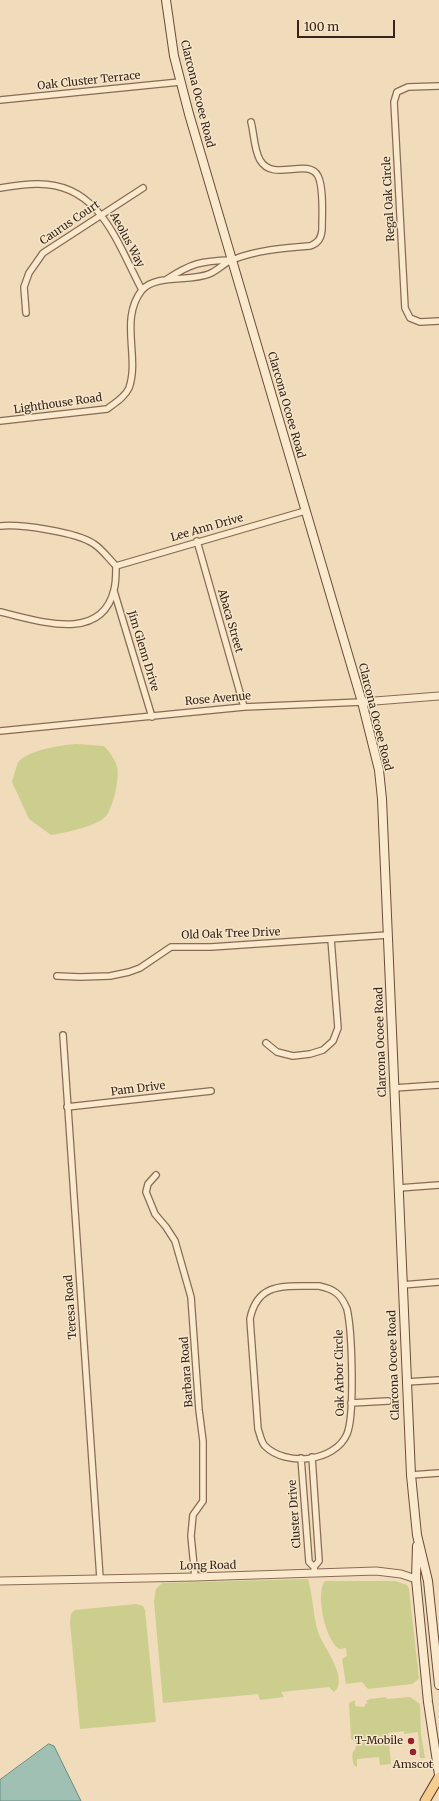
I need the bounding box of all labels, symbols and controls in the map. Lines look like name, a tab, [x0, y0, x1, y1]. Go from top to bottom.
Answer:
scale bar	[299, 12, 397, 38]
text: 100 m	[304, 19, 339, 34]
street label: Clarcona Ocoee Road	[177, 39, 217, 149]
street label: Oak Cluster Terrace	[37, 69, 141, 93]
street label: Regal Oak Circle	[380, 156, 398, 242]
street label: Caurus Court	[38, 198, 102, 248]
street label: Aeolus Way	[107, 210, 147, 270]
street label: Clarcona Ocoee Road	[264, 350, 308, 460]
street label: Lighthouse Road	[13, 391, 103, 417]
street label: Lee Ann Drive	[169, 511, 245, 545]
street label: Abaca Street	[215, 588, 245, 654]
street label: Jim Glenn Drive	[124, 609, 162, 693]
street label: Clarcona Ocoee Road	[355, 662, 395, 772]
street label: Rose Avenue	[184, 690, 252, 708]
street label: Old Oak Tree Drive	[181, 926, 281, 942]
street label: Clarcona Ocoee Road	[372, 987, 390, 1097]
street label: Pam Drive	[110, 1079, 166, 1099]
street label: Teresa Road	[62, 1274, 80, 1340]
street label: Clarcona Ocoee Road	[385, 1310, 403, 1420]
street label: Oak Arbor Circle	[333, 1330, 347, 1416]
street label: Barbara Road	[178, 1336, 196, 1408]
street label: Cluster Drive	[286, 1479, 304, 1549]
street label: Long Road	[180, 1559, 236, 1573]
place label: T-Mobile	[355, 1734, 403, 1748]
marker: T-Mobile	[406, 1736, 416, 1746]
marker: Amscot	[408, 1747, 418, 1757]
place label: Amscot	[393, 1758, 433, 1772]

